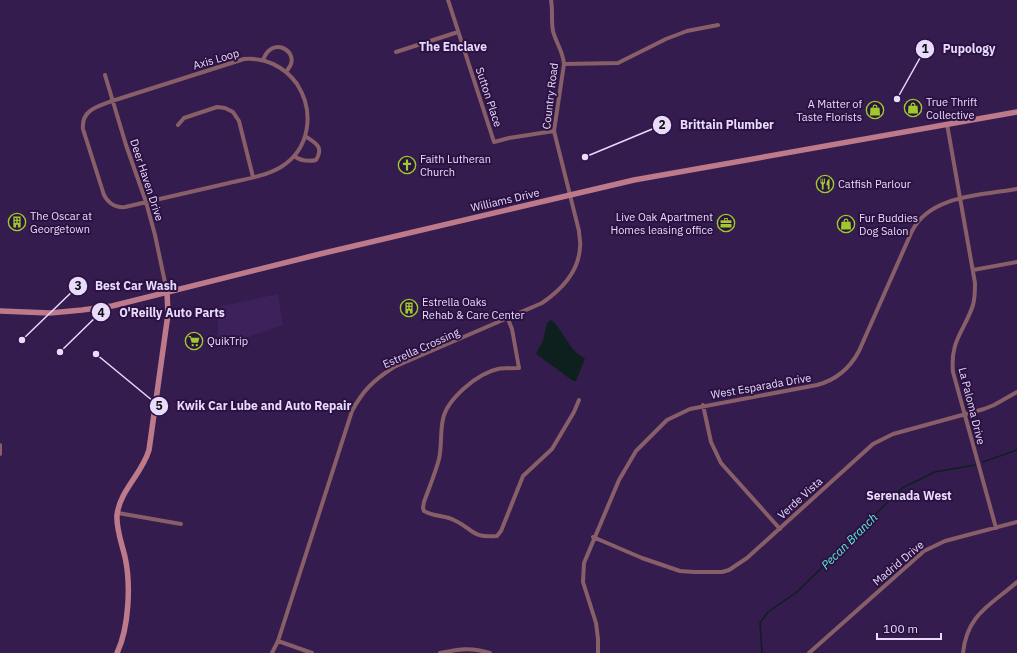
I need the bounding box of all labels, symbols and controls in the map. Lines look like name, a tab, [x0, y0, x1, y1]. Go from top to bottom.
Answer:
callout: Pupology	[915, 37, 1003, 61]
district label: The Enclave	[419, 39, 487, 54]
text: 1	[921, 41, 929, 56]
text: Pupology	[943, 41, 996, 56]
street label: Axis Loop	[191, 46, 241, 72]
street label: Country Road	[539, 62, 561, 130]
street label: Sutton Place	[473, 65, 505, 129]
place label: True Thrift Collective	[926, 95, 978, 122]
place label: A Matter of Taste Florists	[796, 97, 862, 124]
shop icon: True Thrift Collective	[903, 98, 923, 118]
shop icon: A Matter of Taste Florists	[865, 100, 885, 120]
callout: Brittain Plumber	[652, 113, 782, 137]
text: 2	[658, 117, 666, 132]
text: Brittain Plumber	[680, 117, 774, 132]
street label: Deer Haven Drive	[127, 137, 167, 223]
place label: Faith Lutheran Church	[420, 152, 491, 179]
church icon: Faith Lutheran Church	[397, 155, 417, 175]
restaurant icon: Catfish Parlour	[815, 174, 835, 194]
place label: Catfish Parlour	[838, 177, 911, 191]
street label: Williams Drive	[469, 185, 541, 215]
place label: The Oscar at Georgetown	[30, 209, 92, 236]
place label: Live Oak Apartment Homes leasing office	[610, 210, 713, 237]
place label: Fur Buddies Dog Salon	[859, 211, 918, 238]
building icon: The Oscar at Georgetown	[7, 212, 27, 232]
office icon: Live Oak Apartment Homes leasing office	[716, 213, 736, 233]
shop icon: Fur Buddies Dog Salon	[836, 214, 856, 234]
callout: Best Car Wash	[68, 274, 185, 298]
text: 3	[74, 278, 82, 293]
text: Best Car Wash	[95, 278, 177, 293]
place label: Estrella Oaks Rehab & Care Center	[422, 295, 525, 322]
building icon: Estrella Oaks Rehab & Care Center	[399, 298, 419, 318]
callout: O'Reilly Auto Parts	[91, 300, 233, 324]
text: 4	[97, 305, 105, 320]
text: O'Reilly Auto Parts	[119, 305, 225, 320]
street label: Estrella Crossing	[381, 325, 462, 371]
supermarket icon: QuikTrip	[184, 331, 204, 351]
place label: QuikTrip	[207, 334, 248, 348]
street label: La Paloma Drive	[956, 366, 988, 446]
street label: West Esparada Drive	[710, 370, 812, 402]
callout: Kwik Car Lube and Auto Repair	[149, 394, 359, 418]
text: 5	[155, 398, 163, 413]
text: Kwik Car Lube and Auto Repair	[177, 398, 352, 413]
street label: Verde Vista	[775, 474, 826, 522]
district label: Serenada West	[866, 488, 952, 503]
water label: Pecan Branch	[818, 510, 880, 572]
street label: Madrid Drive	[870, 538, 926, 588]
scale bar	[877, 615, 941, 641]
text: 100 m	[883, 621, 918, 636]

